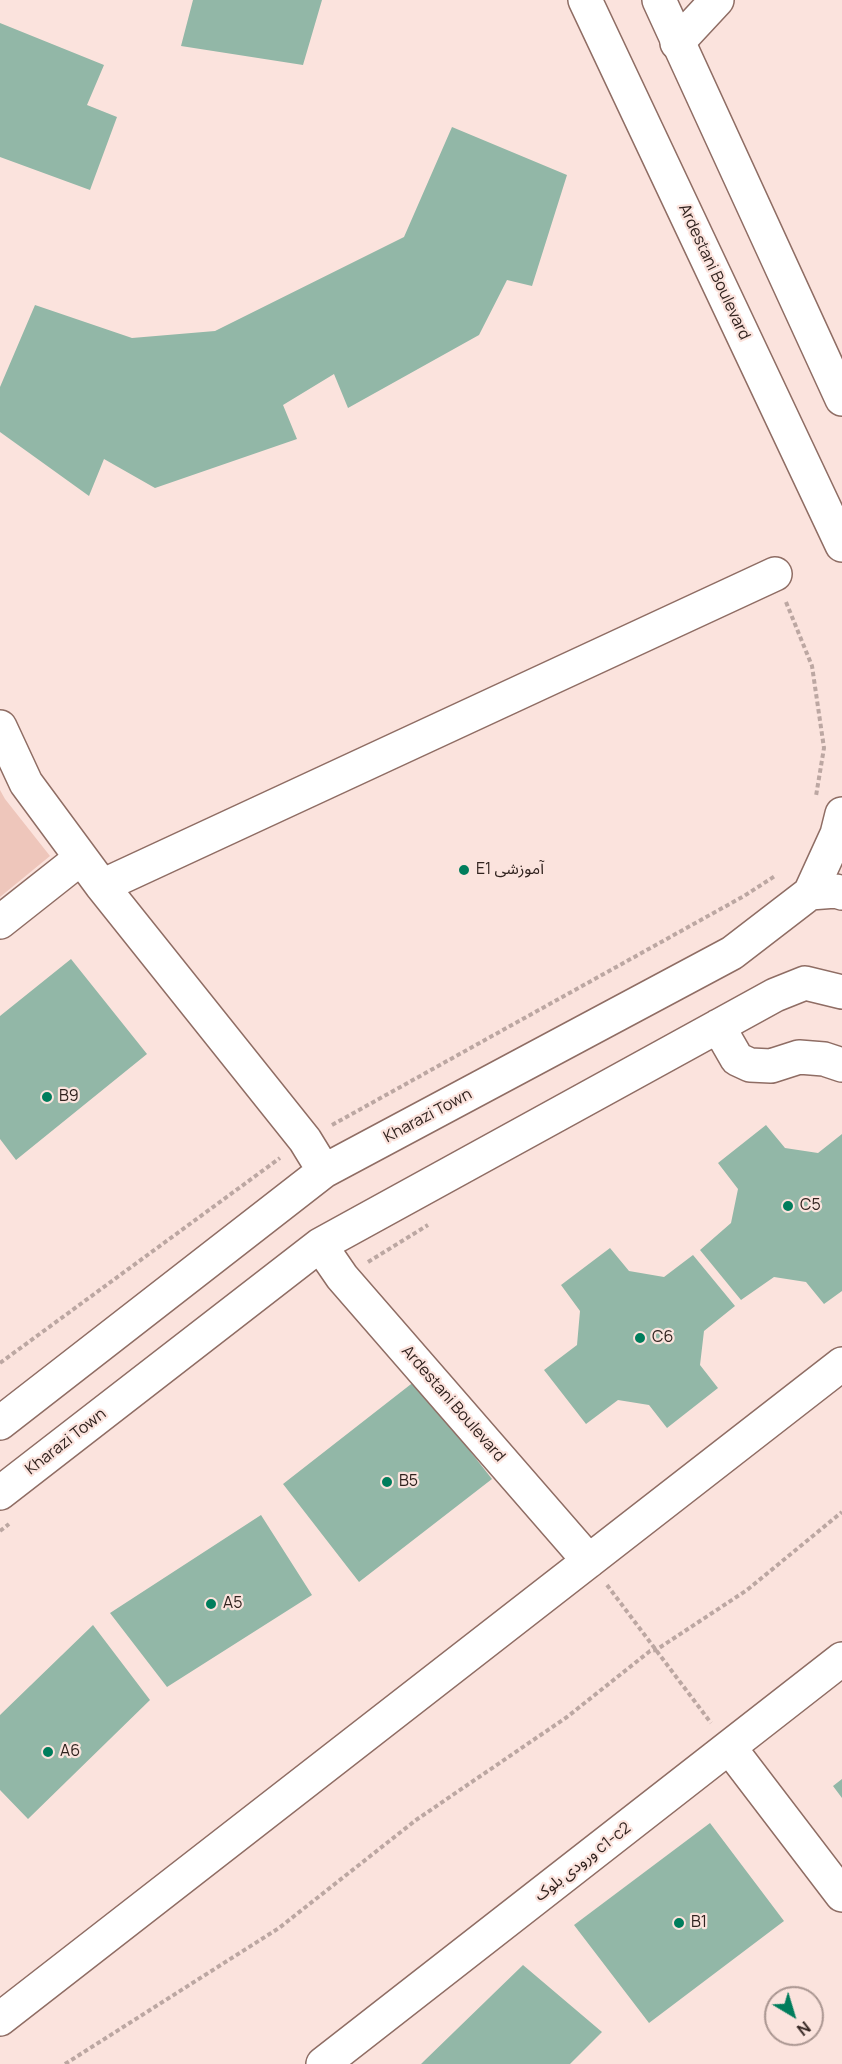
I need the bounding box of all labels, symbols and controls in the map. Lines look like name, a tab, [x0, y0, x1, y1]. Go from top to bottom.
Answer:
street label: Ardestani Boulevard	[674, 201, 754, 343]
place label: E1 آموزشی	[476, 860, 544, 880]
marker: E1 آموزشی	[457, 863, 471, 877]
street label: Kharazi Town	[381, 1085, 475, 1147]
place label: B9	[59, 1087, 79, 1107]
marker: B9	[40, 1090, 54, 1104]
place label: C5	[800, 1196, 821, 1216]
marker: C5	[781, 1199, 795, 1213]
place label: C6	[652, 1328, 673, 1348]
marker: C6	[633, 1331, 647, 1345]
street label: Ardestani Boulevard	[397, 1342, 509, 1466]
street label: Kharazi Town	[22, 1405, 110, 1479]
place label: B5	[399, 1472, 418, 1492]
marker: B5	[380, 1475, 394, 1489]
place label: A5	[223, 1594, 242, 1614]
marker: A5	[204, 1597, 218, 1611]
place label: A6	[60, 1742, 80, 1762]
marker: A6	[41, 1745, 55, 1759]
street label: ورودی بلوک c1-c2	[531, 1818, 635, 1906]
place label: B1	[691, 1913, 707, 1933]
marker: B1	[672, 1916, 686, 1930]
north arrow	[764, 1986, 824, 2046]
text: N	[793, 2016, 815, 2041]

